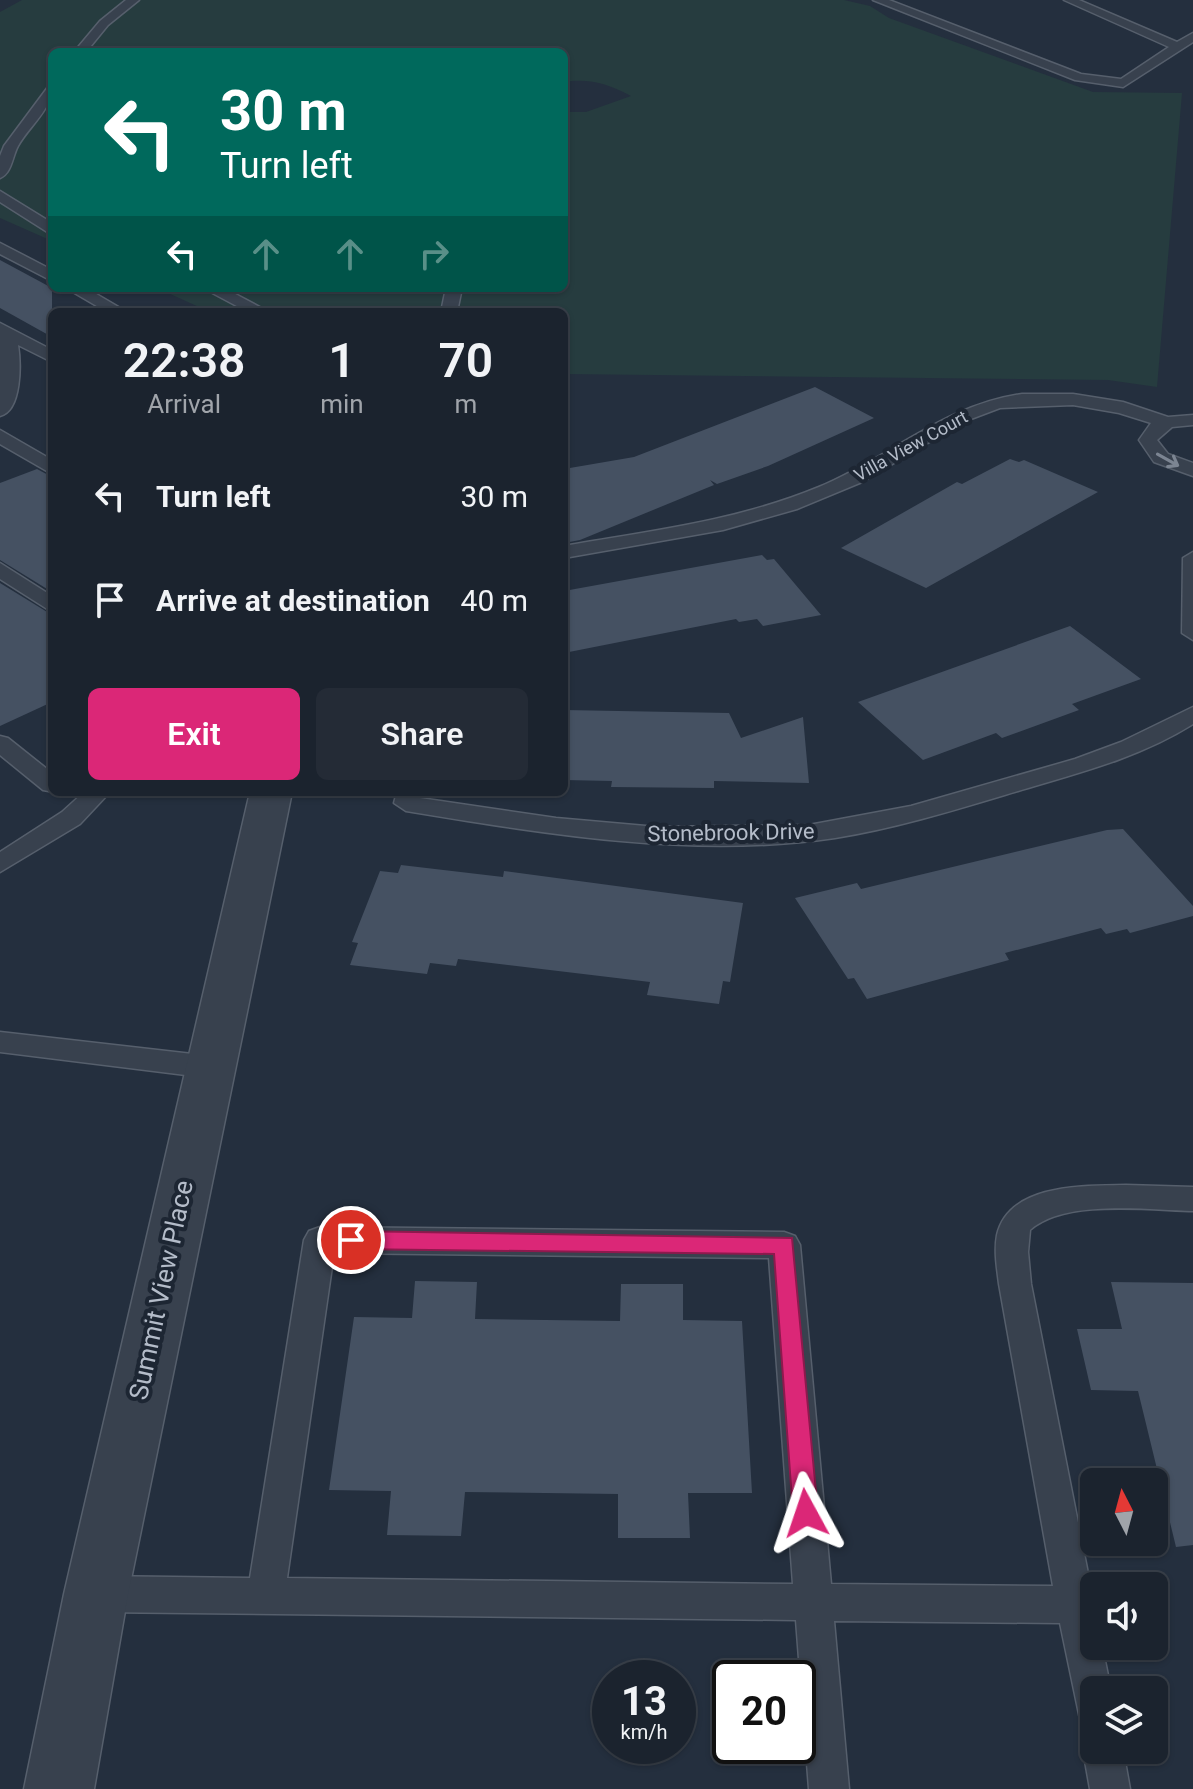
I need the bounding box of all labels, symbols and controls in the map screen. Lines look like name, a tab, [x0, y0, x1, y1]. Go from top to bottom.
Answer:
text: 30 m	[220, 78, 347, 144]
icon: left	[88, 80, 192, 184]
text: Turn left	[220, 145, 353, 187]
icon: left	[160, 232, 204, 276]
icon: ahead	[244, 232, 288, 276]
icon: ahead	[328, 232, 372, 276]
icon: right	[412, 232, 456, 276]
text: 22:38	[123, 332, 245, 389]
text: 1	[328, 332, 356, 389]
text: 70	[438, 332, 493, 389]
text: Arrival	[147, 389, 221, 419]
text: min	[320, 389, 364, 419]
text: m	[454, 389, 477, 419]
street label: Villa View Court	[850, 406, 971, 485]
one-way arrow	[1155, 452, 1179, 468]
icon: left	[88, 474, 132, 518]
text: Turn left	[156, 479, 271, 514]
text: 30 m	[461, 479, 528, 514]
icon: arrive	[88, 578, 132, 622]
text: Arrive at destination	[156, 583, 430, 618]
text: 40 m	[461, 583, 528, 618]
button: Exit	[88, 688, 300, 780]
button: Share	[316, 688, 528, 780]
street label: Stonebrook Drive	[647, 819, 815, 846]
street label: Summit View Place	[123, 1178, 199, 1402]
pin	[317, 1206, 385, 1274]
icon: arrive	[329, 1218, 373, 1262]
north arrow	[1080, 1468, 1168, 1556]
map controls	[1080, 1468, 1168, 1764]
position arrow	[764, 1471, 848, 1555]
button: sound	[1080, 1572, 1168, 1660]
speed limit sign: 20	[712, 1660, 816, 1764]
button: layers	[1080, 1676, 1168, 1764]
text: 13	[621, 1678, 667, 1725]
text: km/h	[621, 1720, 667, 1744]

